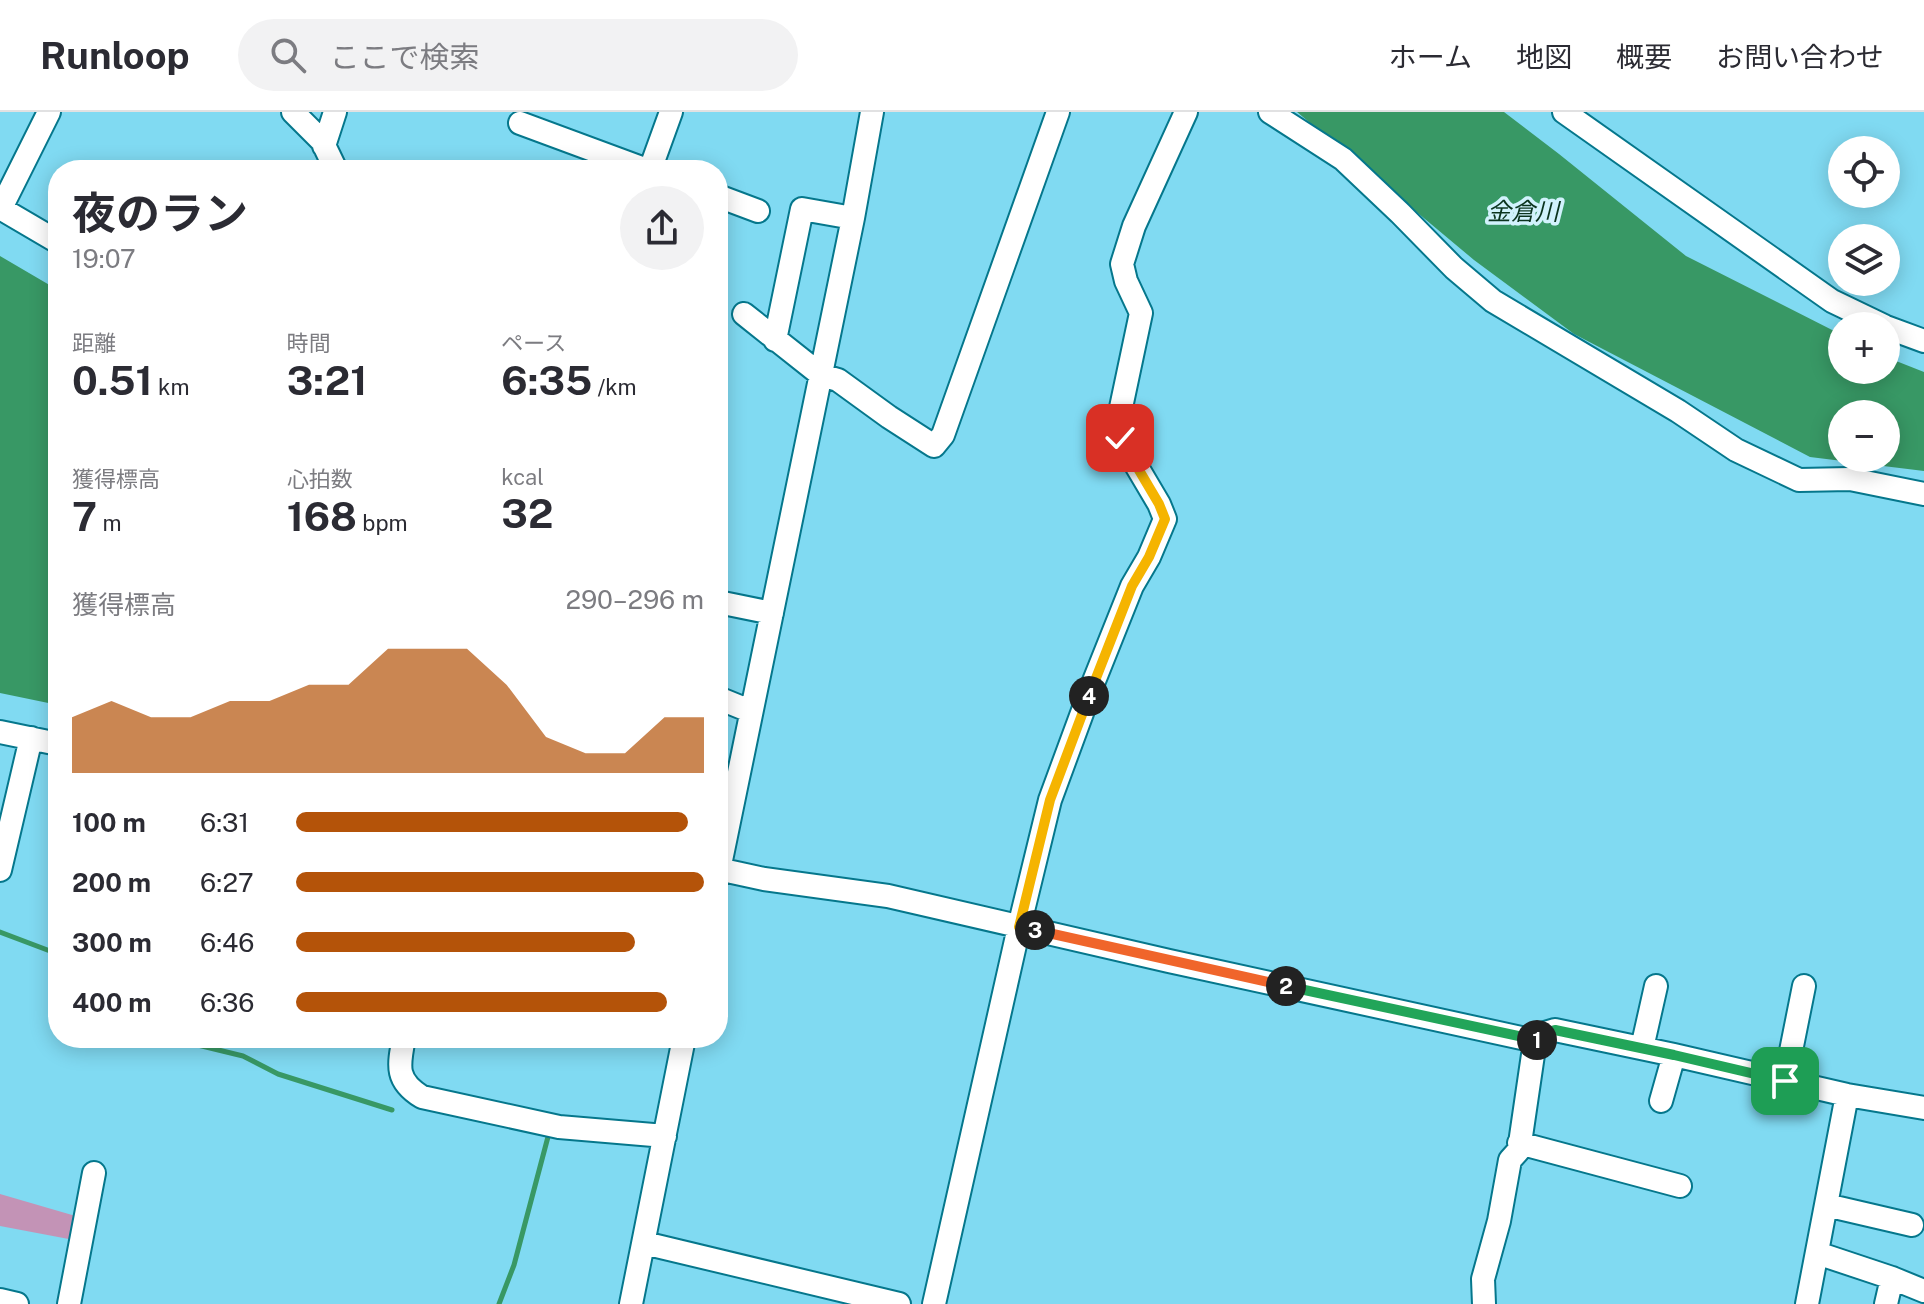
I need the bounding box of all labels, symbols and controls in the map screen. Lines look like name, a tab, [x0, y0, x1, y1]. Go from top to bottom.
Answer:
search box	[238, 19, 798, 91]
text: Runloop	[40, 33, 190, 78]
icon: search	[266, 33, 310, 77]
text: ここで検索	[330, 39, 480, 75]
text: ホーム	[1389, 40, 1472, 73]
text: 地図	[1516, 40, 1572, 73]
text: 概要	[1616, 40, 1672, 73]
text: お問い合わせ	[1716, 40, 1884, 73]
map controls	[1828, 136, 1900, 472]
button: locate	[1828, 136, 1900, 208]
button: share	[620, 186, 704, 270]
text: 夜のラン	[72, 187, 248, 239]
water label: 金倉川	[1487, 197, 1562, 225]
button: layers	[1828, 224, 1900, 296]
text: 19:07	[72, 243, 136, 274]
button: +	[1828, 312, 1900, 384]
text: 距離	[72, 330, 116, 356]
text: 時間	[287, 330, 331, 356]
text: ペース	[501, 330, 566, 356]
text: 0.51	[72, 357, 153, 404]
text: 3:21	[287, 357, 367, 404]
text: 6:35	[501, 357, 592, 404]
text: km	[153, 374, 189, 400]
text: /km	[592, 374, 637, 400]
button: −	[1828, 400, 1900, 472]
pin	[1086, 404, 1154, 472]
icon: check	[1098, 416, 1142, 460]
text: kcal	[501, 464, 544, 490]
text: 獲得標高	[72, 466, 160, 492]
text: 心拍数	[287, 466, 353, 492]
text: 32	[501, 490, 553, 537]
text: 7	[72, 493, 97, 540]
text: 168	[287, 493, 357, 540]
text: m	[97, 510, 121, 536]
text: bpm	[357, 510, 408, 536]
text: 290–296 m	[566, 584, 704, 615]
text: 獲得標高	[72, 589, 176, 620]
pin: 4	[1069, 676, 1109, 716]
text: 4	[1082, 683, 1096, 709]
text: 100 m	[72, 807, 146, 838]
text: 6:31	[200, 807, 249, 838]
text: 200 m	[72, 867, 151, 898]
text: 6:27	[200, 867, 254, 898]
pin: 3	[1015, 910, 1055, 950]
text: 3	[1028, 917, 1042, 943]
text: 300 m	[72, 927, 152, 958]
text: 6:46	[200, 927, 254, 958]
pin: 2	[1266, 966, 1306, 1006]
text: 2	[1279, 973, 1293, 999]
text: 400 m	[72, 987, 152, 1018]
text: 6:36	[200, 987, 254, 1018]
pin: 1	[1517, 1020, 1557, 1060]
text: 1	[1532, 1027, 1542, 1053]
pin	[1751, 1047, 1819, 1115]
icon: arrive	[1763, 1059, 1807, 1103]

